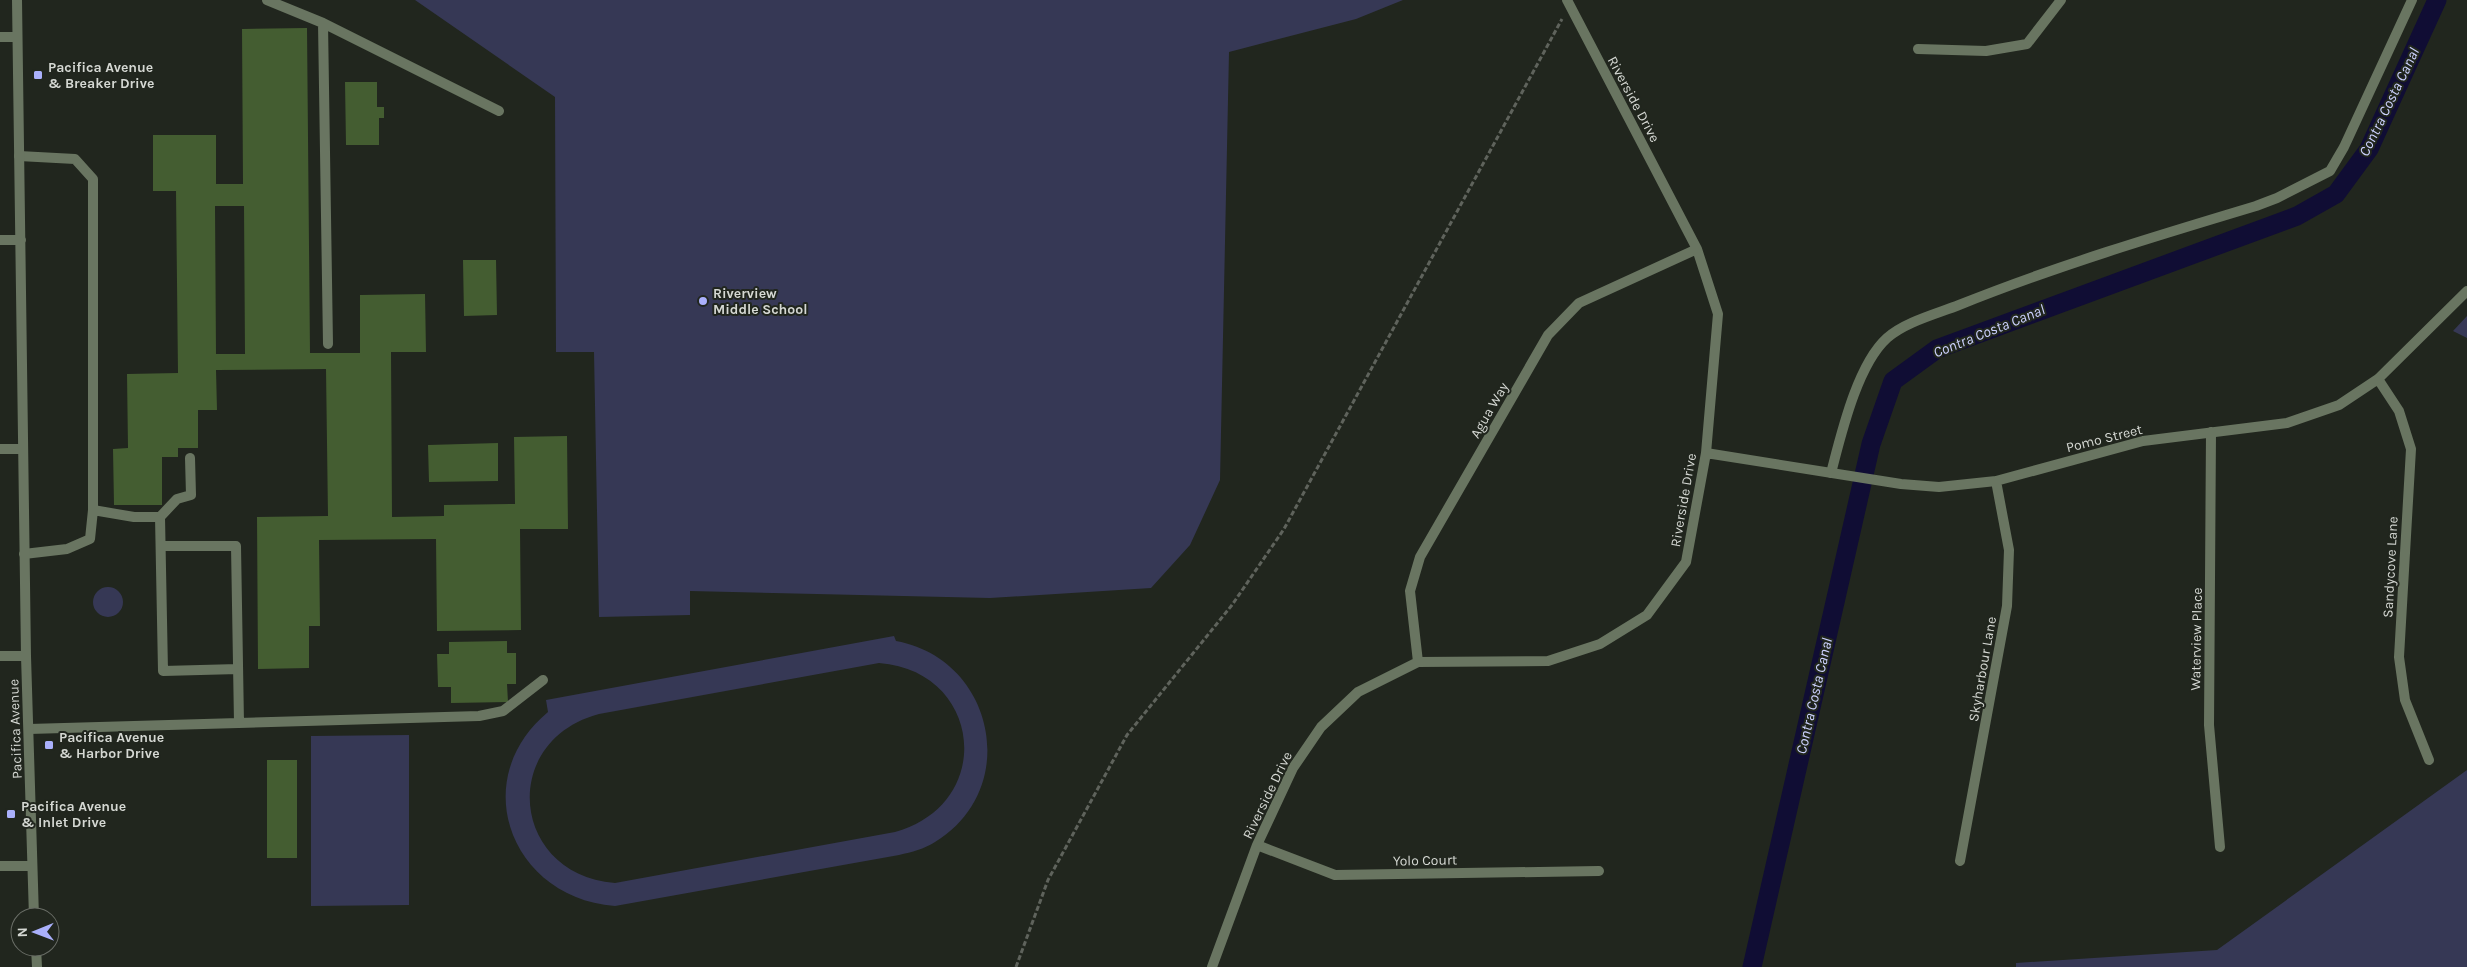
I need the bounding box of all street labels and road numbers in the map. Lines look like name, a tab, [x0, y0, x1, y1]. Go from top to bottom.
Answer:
street label: Riverside Drive	[1604, 53, 1663, 145]
street label: Agua Way	[1467, 379, 1512, 441]
street label: Pomo Street	[2064, 421, 2144, 456]
street label: Riverside Drive	[1667, 452, 1700, 548]
street label: Sandycove Lane	[2379, 516, 2402, 618]
street label: Waterview Place	[2187, 587, 2206, 691]
street label: Skyharbour Lane	[1965, 615, 2000, 723]
street label: Pacifica Avenue	[5, 679, 26, 779]
street label: Riverside Drive	[1239, 749, 1296, 842]
street label: Yolo Court	[1393, 851, 1457, 870]

